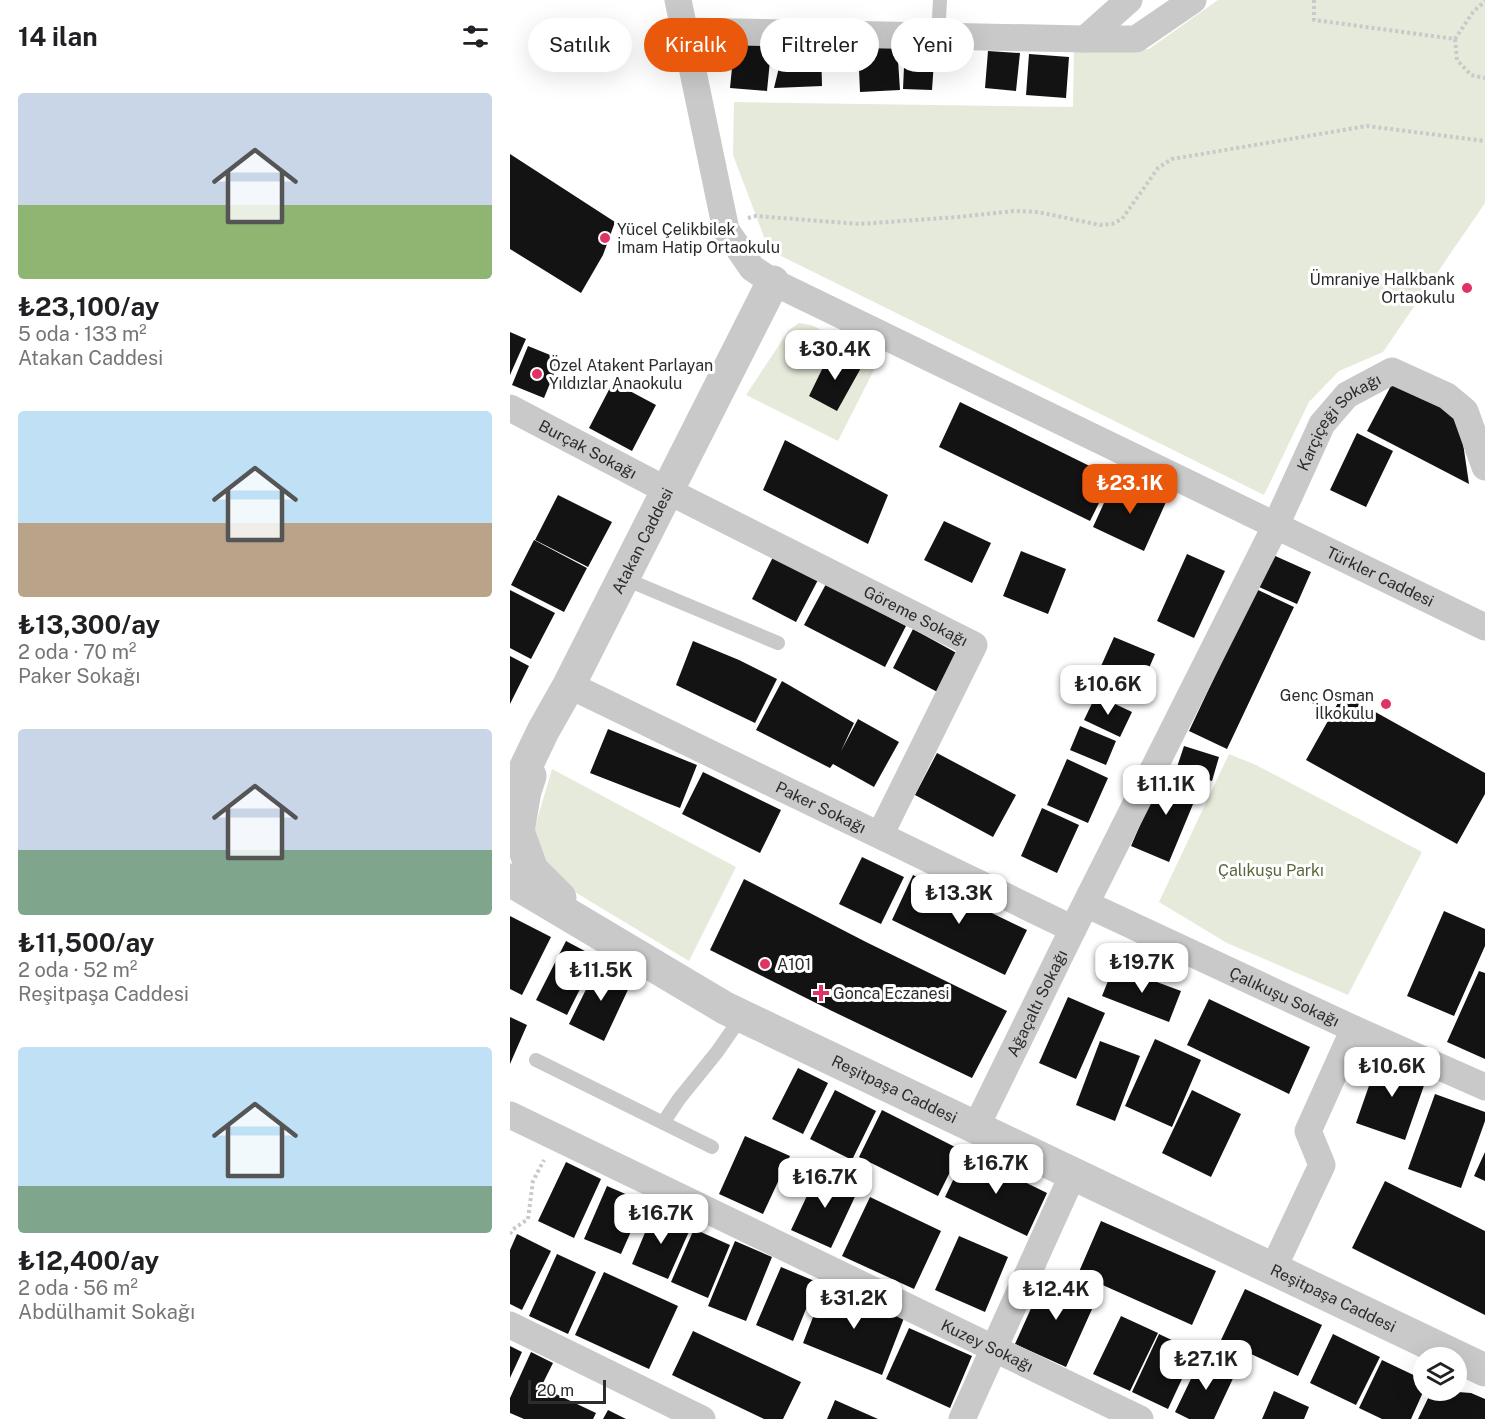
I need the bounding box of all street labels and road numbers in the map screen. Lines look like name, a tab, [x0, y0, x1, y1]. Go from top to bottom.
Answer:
street label: Karçiçeği Sokağı	[1293, 369, 1384, 474]
street label: Burçak Sokağı	[536, 415, 640, 482]
street label: Atakan Caddesi	[607, 485, 677, 597]
street label: Türkler Caddesi	[1324, 542, 1437, 610]
street label: Göreme Sokağı	[861, 582, 971, 650]
street label: Paker Sokağı	[773, 777, 869, 837]
street label: Ağaçaltı Sokağı	[1003, 947, 1071, 1060]
street label: Çalıkuşu Sokağı	[1226, 963, 1343, 1030]
street label: Reşitpaşa Caddesi	[829, 1051, 960, 1127]
street label: Reşitpaşa Caddesi	[1267, 1260, 1399, 1336]
street label: Kuzey Sokağı	[938, 1315, 1037, 1376]

